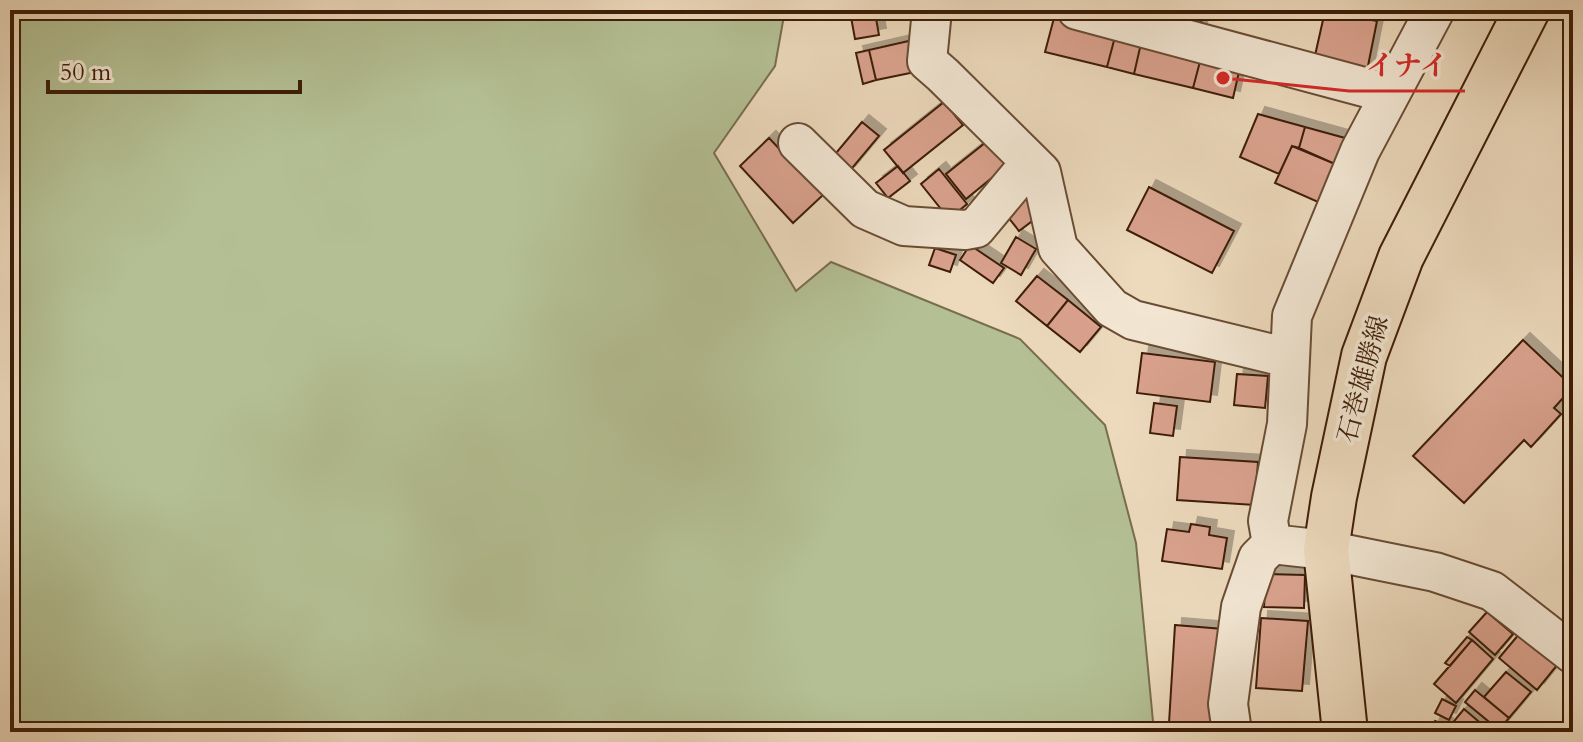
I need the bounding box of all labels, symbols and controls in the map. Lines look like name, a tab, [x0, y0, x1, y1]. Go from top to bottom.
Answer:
callout: イナイ	[1349, 39, 1465, 91]
scale bar	[48, 44, 300, 94]
text: イナイ	[1366, 47, 1448, 85]
text: 50 m	[60, 56, 112, 89]
street label: 石巻雄勝線	[1329, 312, 1397, 446]

